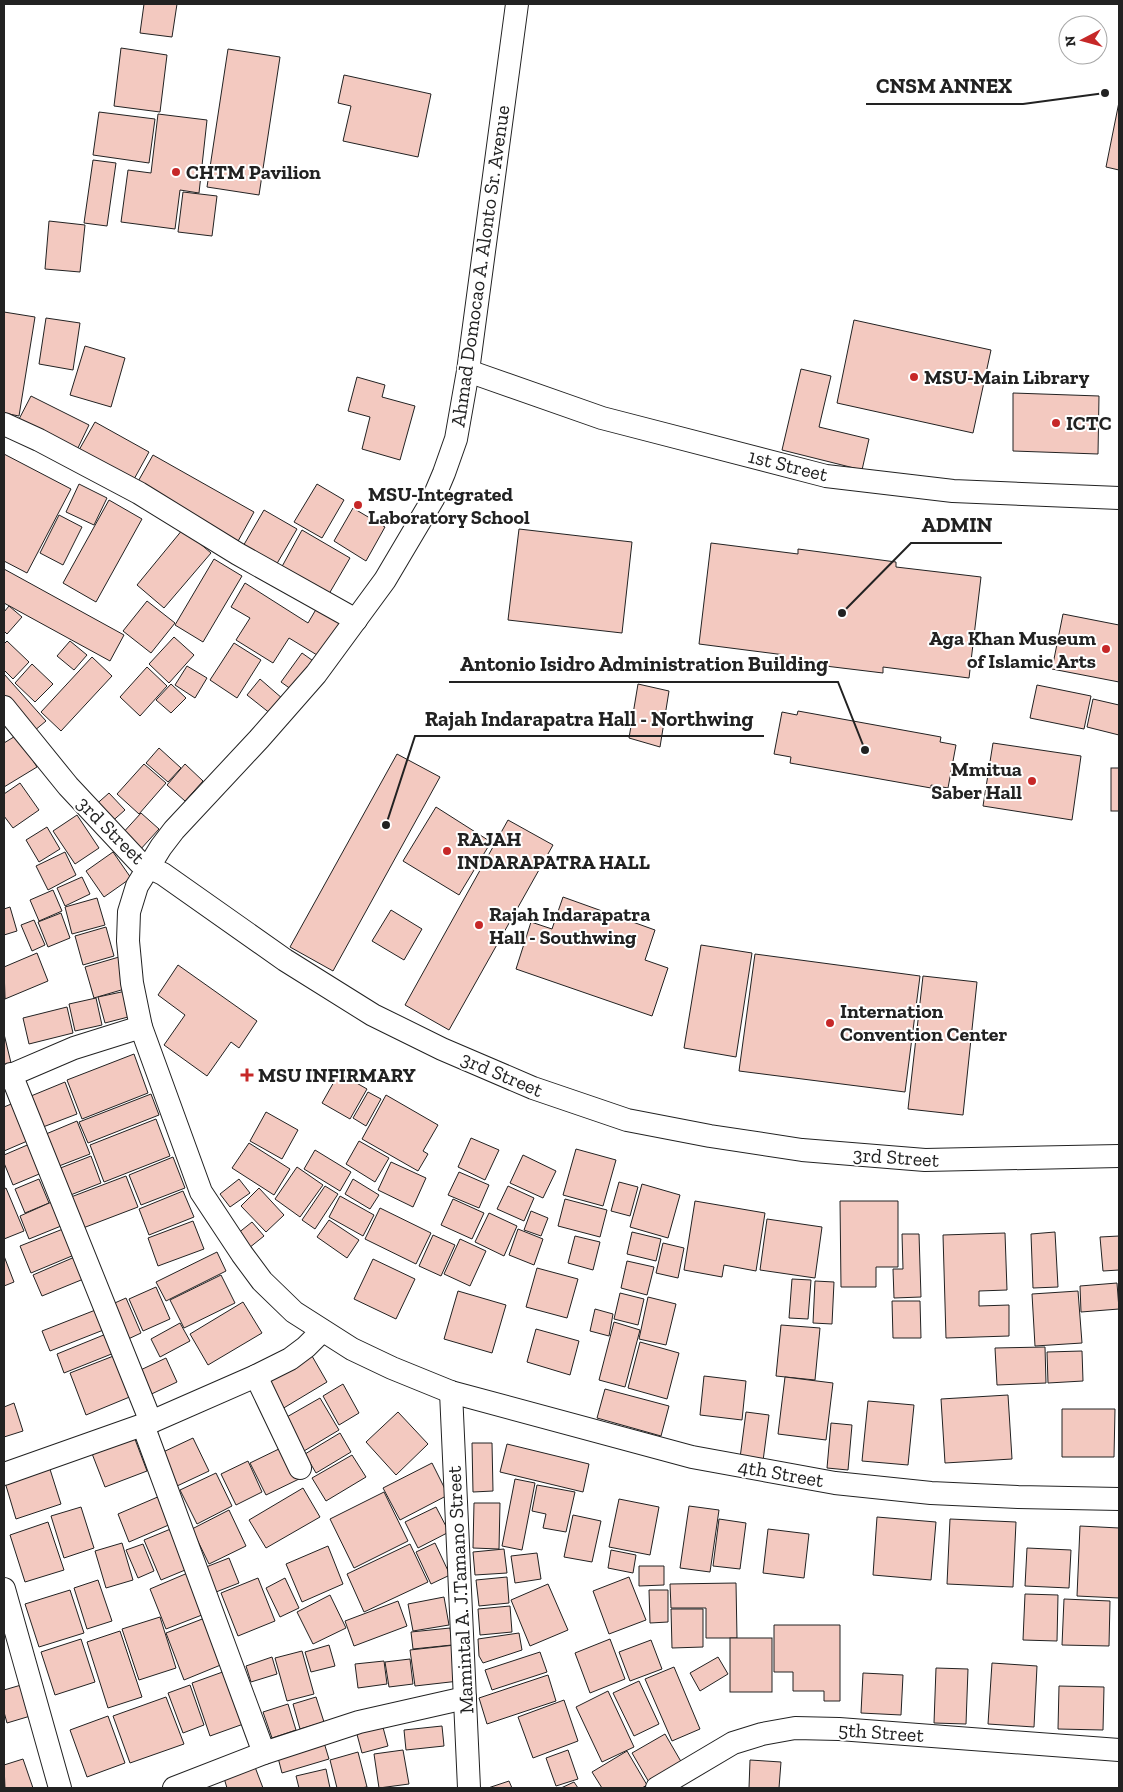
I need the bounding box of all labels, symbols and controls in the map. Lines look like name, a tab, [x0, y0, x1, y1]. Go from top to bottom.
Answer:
north arrow	[1058, 15, 1108, 65]
text: N	[1062, 35, 1080, 47]
callout: CNSM ANNEX	[866, 68, 1023, 104]
text: CNSM ANNEX	[876, 73, 1012, 98]
street label: Ahmad Domocao A. Alonto Sr. Avenue	[446, 103, 514, 429]
place label: CHTM Pavilion	[186, 160, 321, 184]
marker: CHTM Pavilion	[170, 166, 182, 178]
place label: MSU-Main Library	[924, 365, 1090, 389]
marker: MSU-Main Library	[908, 371, 920, 383]
place label: ICTC	[1066, 411, 1112, 435]
marker: ICTC	[1050, 417, 1062, 429]
street label: 1st Street	[746, 444, 831, 487]
place label: MSU-Integrated Laboratory School	[368, 482, 530, 529]
marker: MSU-Integrated Laboratory School	[352, 499, 364, 511]
callout: ADMIN	[911, 507, 1002, 543]
text: ADMIN	[921, 512, 993, 537]
place label: Aga Khan Museum of Islamic Arts	[929, 626, 1096, 673]
marker: Aga Khan Museum of Islamic Arts	[1100, 643, 1112, 655]
callout: Antonio Isidro Administration Building	[449, 646, 838, 682]
text: Antonio Isidro Administration Building	[460, 651, 828, 676]
callout: Rajah Indarapatra Hall - Northwing	[415, 700, 764, 736]
text: Rajah Indarapatra Hall - Northwing	[425, 706, 753, 731]
place label: Mmitua Saber Hall	[931, 757, 1022, 804]
marker: Mmitua Saber Hall	[1026, 775, 1038, 787]
street label: 3rd Street	[72, 791, 150, 869]
place label: RAJAH INDARAPATRA HALL	[457, 827, 650, 874]
marker: RAJAH INDARAPATRA HALL	[441, 845, 453, 857]
place label: Rajah Indarapatra Hall - Southwing	[489, 902, 650, 949]
marker: Rajah Indarapatra Hall - Southwing	[473, 919, 485, 931]
place label: Internation Convention Center	[840, 999, 1008, 1046]
marker: Internation Convention Center	[824, 1017, 836, 1029]
street label: 3rd Street	[458, 1046, 547, 1102]
place label: MSU INFIRMARY	[258, 1063, 416, 1087]
marker: MSU INFIRMARY	[240, 1068, 254, 1082]
street label: 3rd Street	[852, 1142, 941, 1172]
street label: 4th Street	[736, 1454, 826, 1492]
street label: Mamintal A. J.Tamano Street	[441, 1465, 478, 1715]
street label: 5th Street	[837, 1717, 925, 1747]

